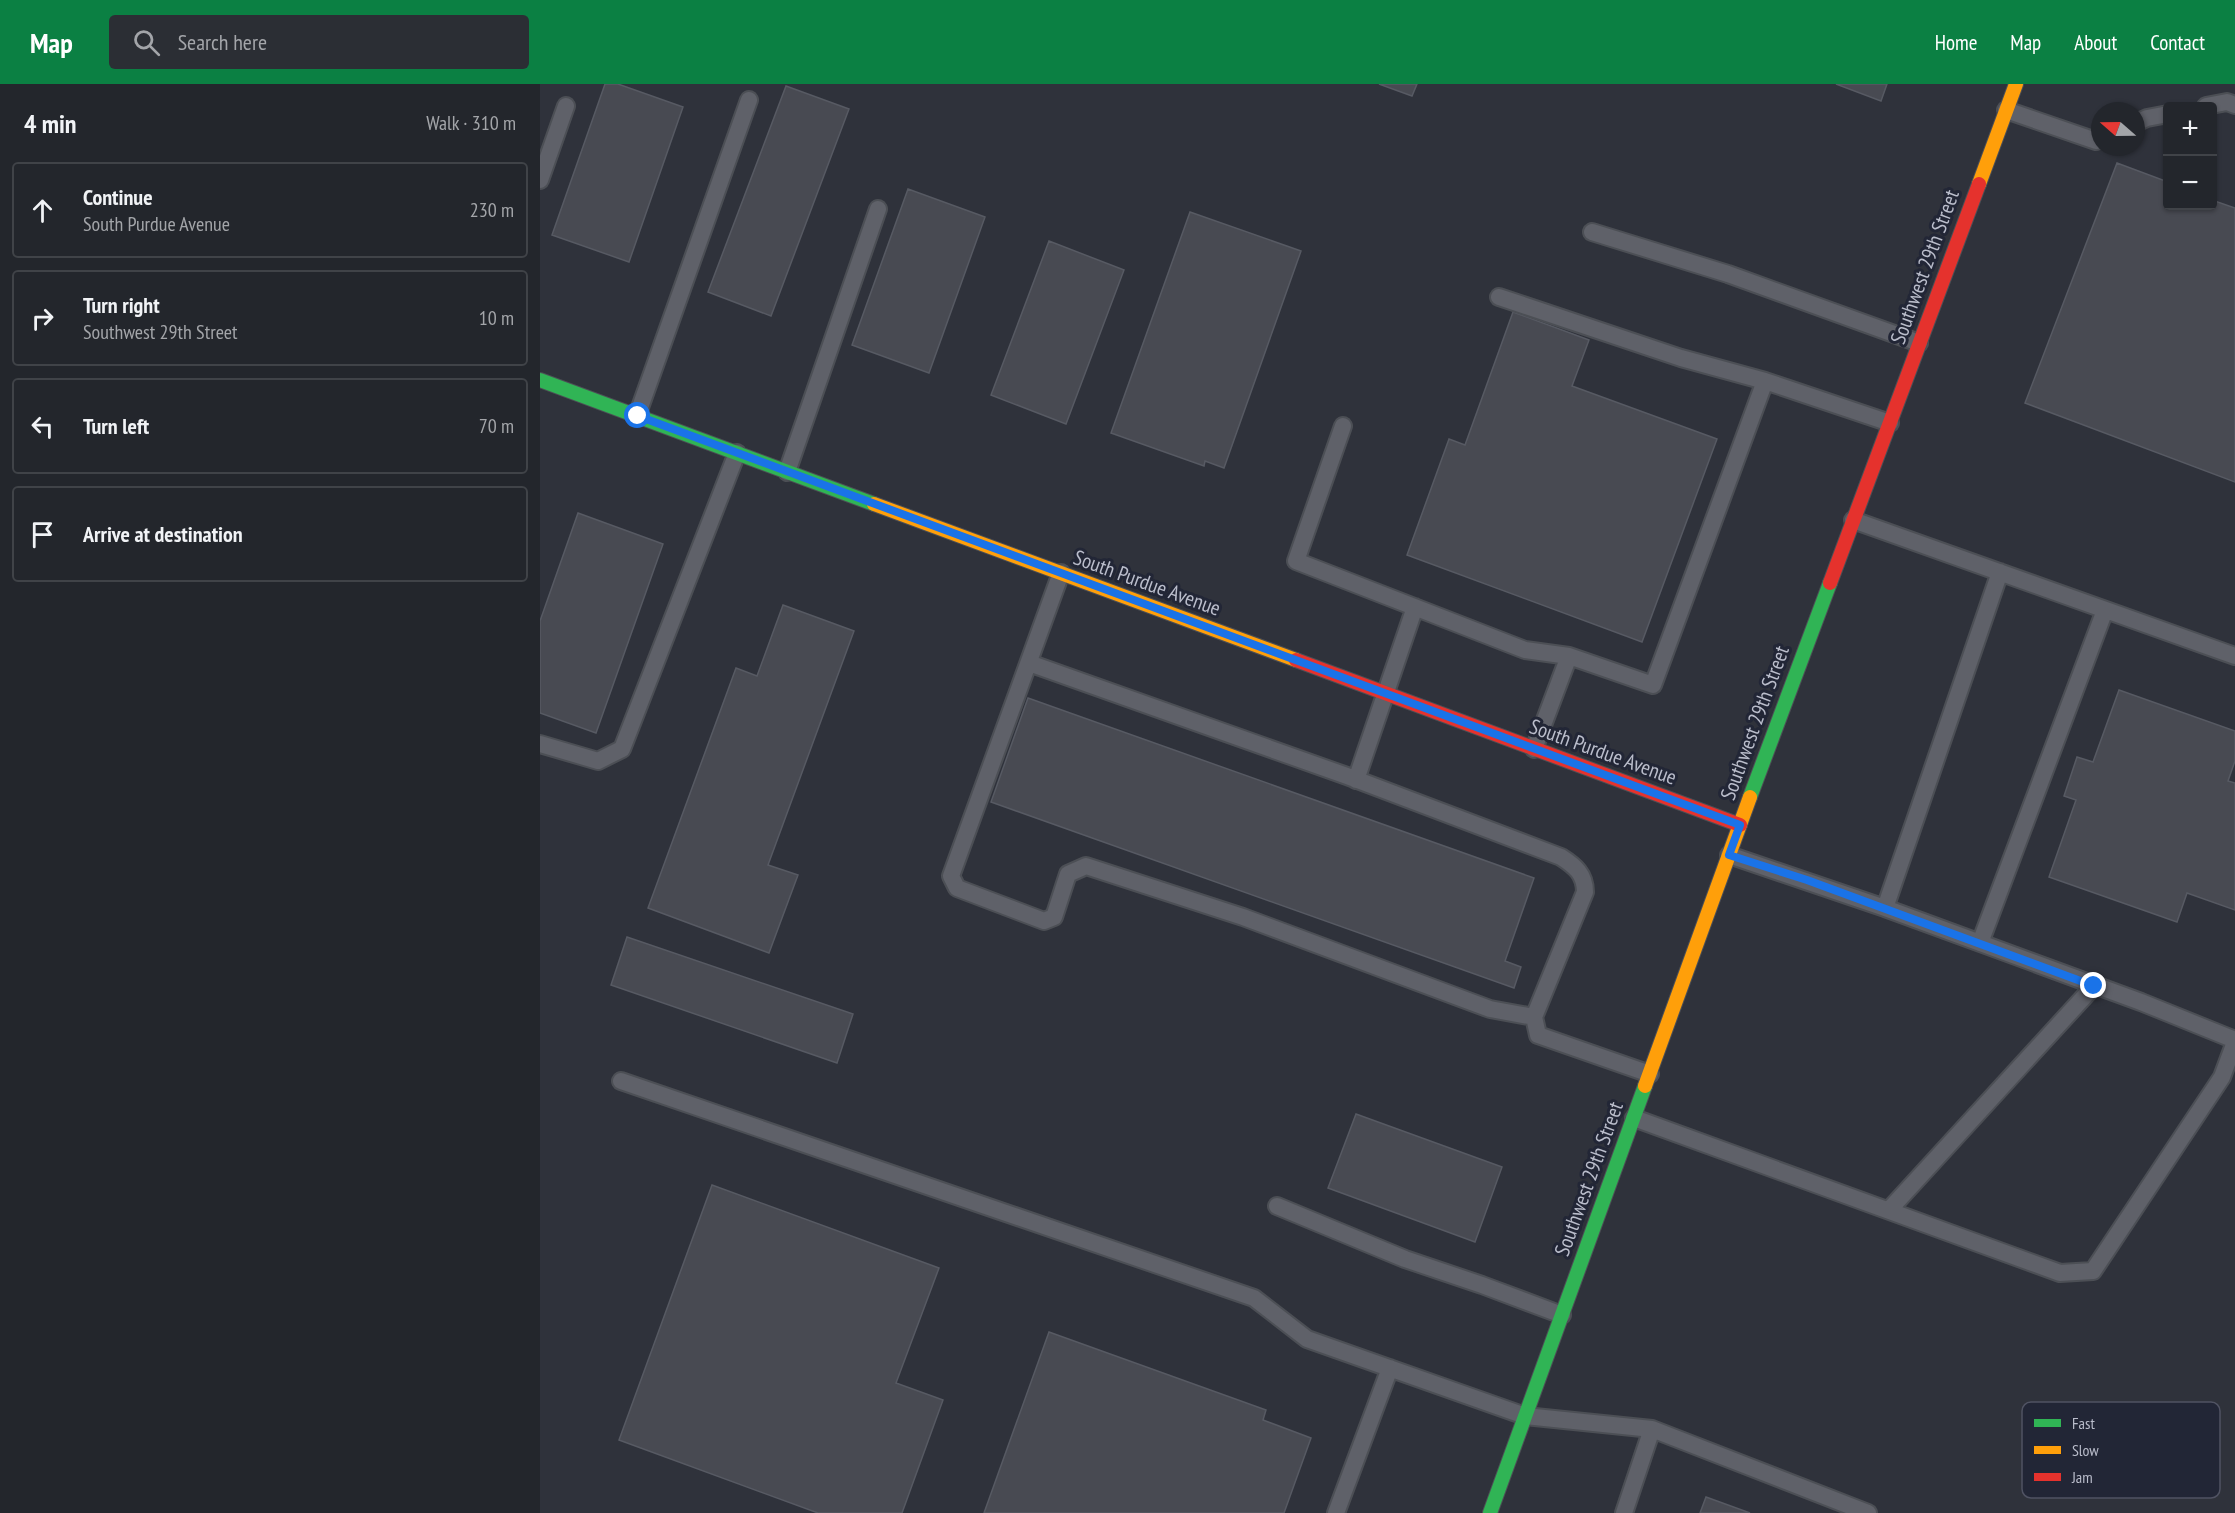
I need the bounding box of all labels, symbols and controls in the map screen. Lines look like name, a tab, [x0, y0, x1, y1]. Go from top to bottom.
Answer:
search box	[109, 15, 529, 69]
text: Map	[30, 24, 73, 61]
icon: search	[130, 26, 163, 59]
text: Search here	[178, 28, 267, 56]
text: Home	[1935, 29, 1977, 56]
text: Map	[2010, 29, 2041, 56]
text: About	[2074, 29, 2117, 56]
text: Contact	[2150, 29, 2205, 56]
north arrow	[2091, 102, 2145, 156]
map controls	[2163, 102, 2217, 210]
button: +	[2163, 102, 2217, 156]
text: 4 min	[24, 107, 77, 140]
text: Walk · 310 m	[426, 110, 516, 136]
button: −	[2163, 156, 2217, 210]
text: Continue	[83, 183, 153, 211]
street label: Southwest 29th Street	[1884, 186, 1965, 348]
icon: ahead	[26, 194, 59, 227]
text: 230 m	[470, 197, 514, 223]
text: South Purdue Avenue	[83, 211, 230, 237]
text: Turn right	[83, 291, 160, 319]
icon: right	[26, 302, 59, 335]
text: 10 m	[479, 305, 514, 331]
text: Southwest 29th Street	[83, 319, 238, 345]
route start	[624, 402, 650, 428]
icon: left	[26, 410, 59, 443]
text: Turn left	[83, 412, 149, 440]
text: 70 m	[479, 413, 514, 439]
icon: arrive	[26, 518, 59, 551]
text: Arrive at destination	[83, 520, 243, 548]
street label: South Purdue Avenue	[1070, 543, 1224, 622]
street label: Southwest 29th Street	[1714, 642, 1795, 804]
street label: South Purdue Avenue	[1526, 712, 1680, 791]
route end	[2080, 972, 2106, 998]
street label: Southwest 29th Street	[1548, 1098, 1629, 1260]
legend	[2022, 1402, 2220, 1498]
text: Fast	[2072, 1413, 2095, 1433]
text: Slow	[2072, 1440, 2099, 1460]
text: Jam	[2071, 1467, 2093, 1487]

